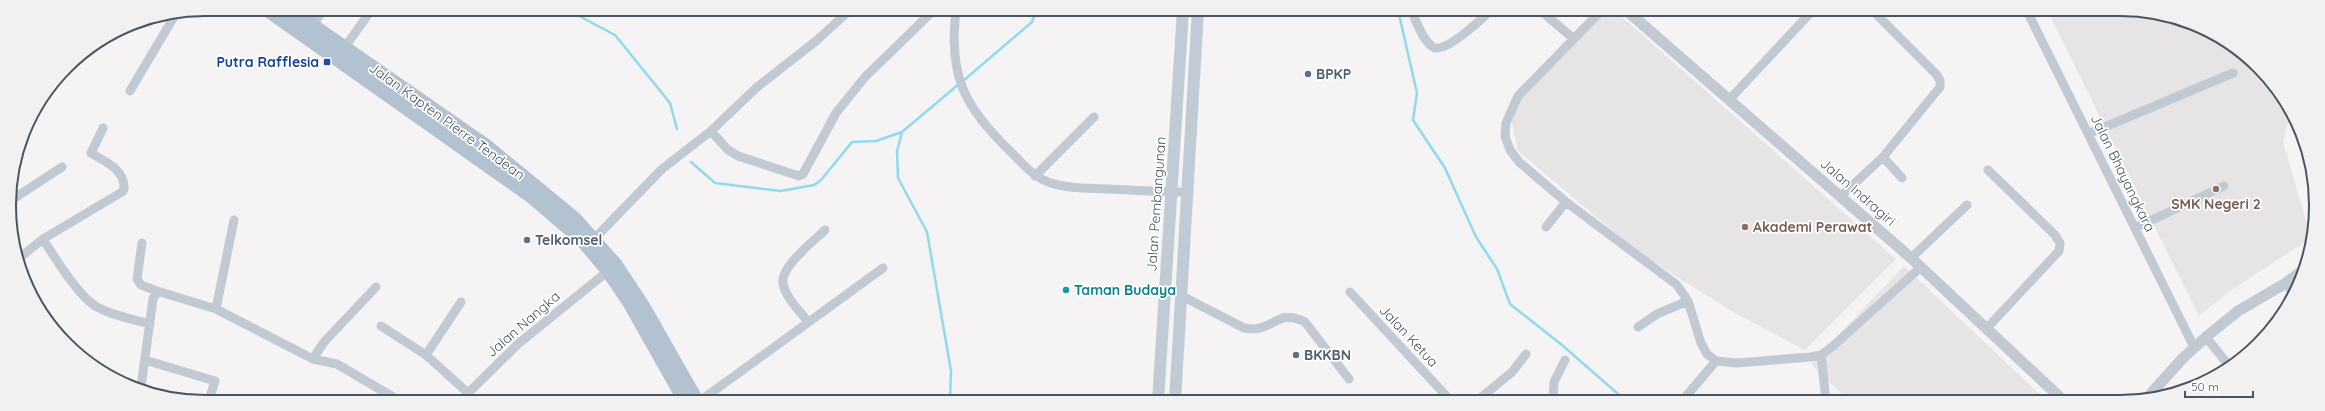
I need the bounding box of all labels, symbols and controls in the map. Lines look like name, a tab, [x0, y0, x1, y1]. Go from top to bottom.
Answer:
place label: Putra Rafflesia	[216, 53, 319, 71]
marker: Putra Rafflesia	[322, 57, 332, 67]
street label: Jalan Kapten Pierre Tendean	[366, 58, 528, 184]
place label: BPKP	[1316, 65, 1351, 83]
marker: BPKP	[1303, 69, 1313, 79]
street label: Jalan Bhayangkara	[2087, 111, 2159, 235]
street label: Jalan Pembangunan	[1142, 136, 1170, 272]
street label: Jalan Indragiri	[1817, 154, 1899, 230]
marker: SMK Negeri 2	[2211, 184, 2221, 194]
place label: SMK Negeri 2	[2171, 195, 2261, 213]
place label: Akademi Perawat	[1753, 218, 1873, 236]
marker: Akademi Perawat	[1740, 222, 1750, 232]
place label: Telkomsel	[535, 231, 602, 249]
marker: Telkomsel	[522, 235, 532, 245]
place label: Taman Budaya	[1074, 281, 1176, 299]
marker: Taman Budaya	[1061, 285, 1071, 295]
street label: Jalan Nangka	[483, 287, 563, 361]
street label: Jalan Ketua	[1376, 301, 1442, 371]
place label: BKKBN	[1304, 346, 1351, 364]
marker: BKKBN	[1291, 350, 1301, 360]
scale bar	[2185, 373, 2253, 399]
text: 50 m	[2191, 379, 2219, 394]

